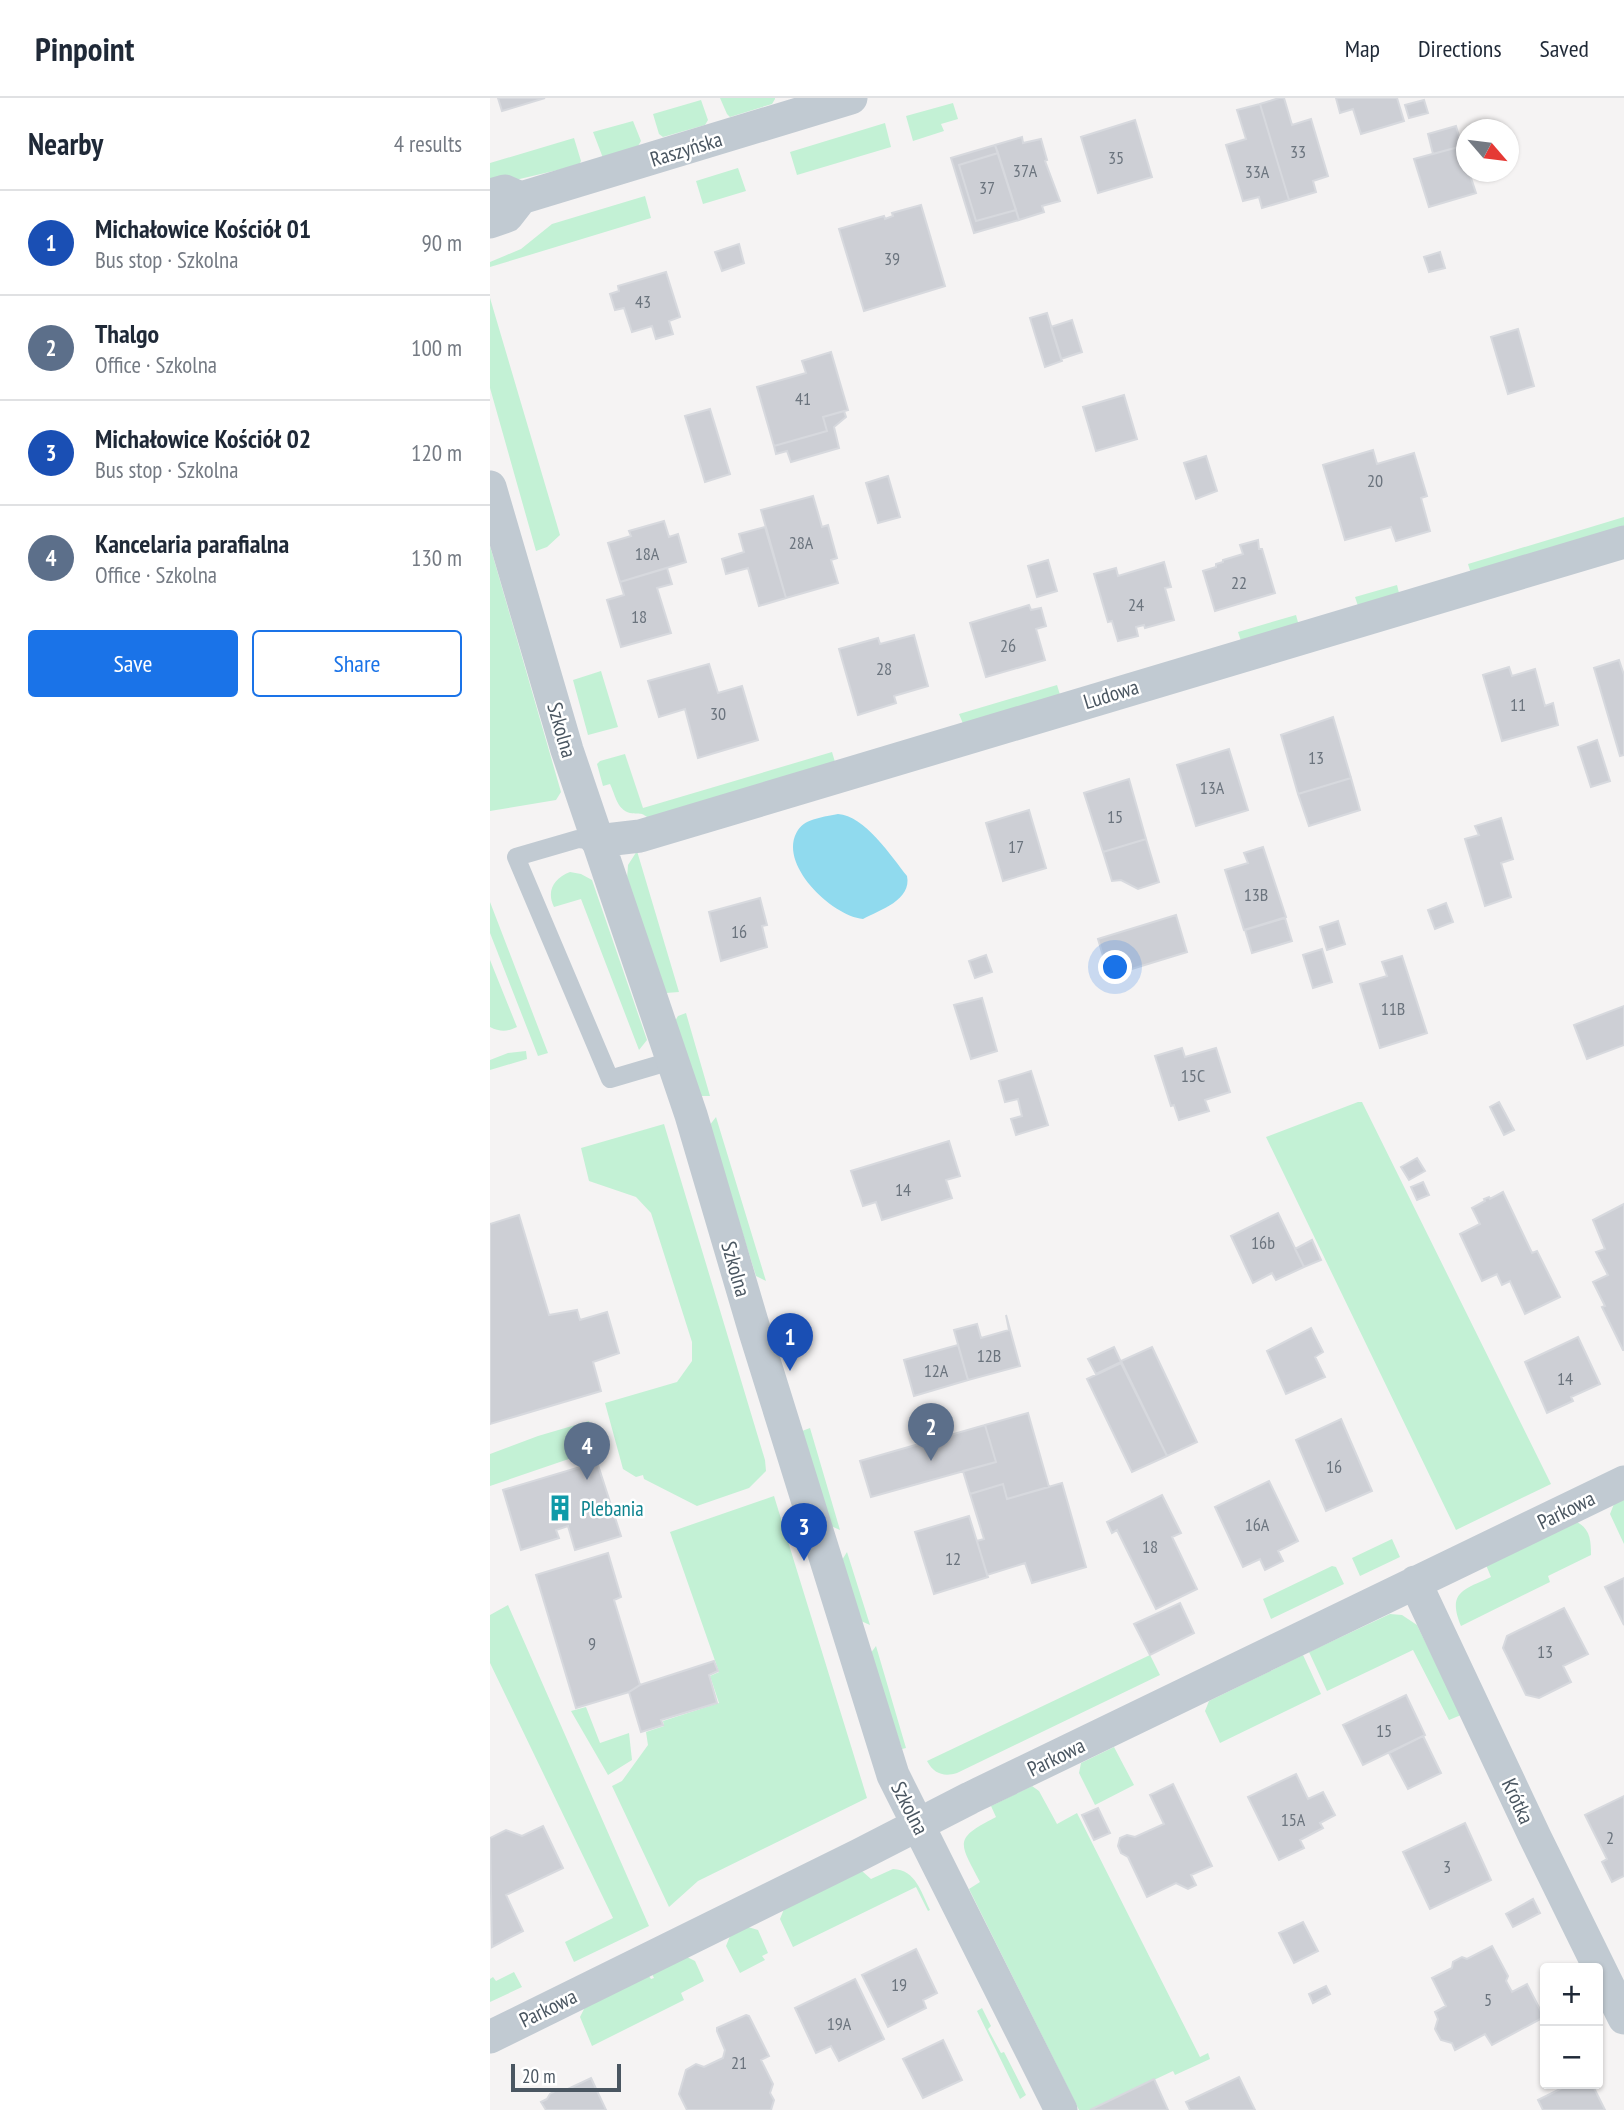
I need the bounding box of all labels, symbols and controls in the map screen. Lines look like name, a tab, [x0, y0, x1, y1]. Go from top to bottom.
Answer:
text: Pinpoint	[35, 27, 134, 70]
text: Map	[1345, 33, 1380, 64]
text: Directions	[1418, 33, 1502, 64]
text: Saved	[1540, 33, 1589, 64]
north arrow	[1456, 119, 1519, 182]
text: Nearby	[28, 124, 103, 163]
street label: Raszyńska	[647, 125, 725, 173]
text: 4 results	[394, 129, 462, 158]
house number: 33	[1290, 140, 1306, 163]
house number: 35	[1108, 146, 1124, 169]
house number: 37A	[1013, 159, 1038, 182]
house number: 33A	[1245, 160, 1270, 183]
house number: 37	[979, 176, 995, 199]
text: Michałowice Kościół 01	[95, 212, 311, 245]
text: 1	[46, 228, 57, 257]
text: 90 m	[421, 228, 462, 257]
text: Bus stop · Szkolna	[95, 245, 238, 274]
house number: 39	[884, 247, 900, 270]
house number: 43	[635, 290, 651, 313]
text: Thalgo	[95, 317, 159, 350]
text: 2	[46, 333, 57, 362]
text: 100 m	[411, 333, 462, 362]
text: Office · Szkolna	[95, 350, 217, 379]
house number: 41	[795, 387, 811, 410]
text: Michałowice Kościół 02	[95, 422, 311, 455]
text: 3	[46, 438, 57, 467]
text: 120 m	[411, 438, 462, 467]
text: Bus stop · Szkolna	[95, 455, 238, 484]
house number: 20	[1367, 469, 1383, 492]
text: Kancelaria parafialna	[95, 527, 289, 560]
house number: 28A	[789, 531, 814, 554]
house number: 18A	[635, 542, 660, 565]
text: 4	[46, 543, 57, 572]
text: 130 m	[411, 543, 462, 572]
text: Office · Szkolna	[95, 560, 217, 589]
house number: 22	[1231, 571, 1247, 594]
house number: 24	[1128, 593, 1144, 616]
house number: 18	[631, 605, 647, 628]
button: Save	[28, 630, 238, 697]
button: Share	[252, 630, 462, 697]
house number: 26	[1000, 634, 1016, 657]
house number: 28	[876, 657, 892, 680]
street label: Ludowa	[1080, 673, 1142, 715]
house number: 11	[1510, 693, 1526, 716]
street label: Szkolna	[541, 699, 583, 761]
house number: 30	[710, 702, 726, 725]
house number: 13	[1308, 746, 1324, 769]
house number: 13A	[1200, 776, 1225, 799]
house number: 15	[1107, 805, 1123, 828]
house number: 17	[1008, 835, 1024, 858]
house number: 13B	[1244, 883, 1268, 906]
house number: 16	[731, 920, 747, 943]
your location	[1098, 950, 1132, 984]
house number: 11B	[1381, 997, 1405, 1020]
house number: 15C	[1181, 1064, 1205, 1087]
house number: 14	[895, 1178, 911, 1201]
house number: 16b	[1251, 1231, 1275, 1254]
street label: Szkolna	[715, 1238, 757, 1300]
pin: 1	[767, 1313, 813, 1371]
house number: 12B	[977, 1344, 1001, 1367]
house number: 12A	[924, 1359, 949, 1382]
house number: 14	[1557, 1367, 1573, 1390]
pin: 2	[908, 1403, 954, 1461]
pin: 4	[564, 1422, 610, 1480]
house number: 16	[1326, 1455, 1342, 1478]
street label: Parkowa	[1533, 1485, 1599, 1535]
building icon: Plebania	[545, 1493, 575, 1523]
place label: Plebania	[581, 1495, 644, 1522]
pin: 3	[781, 1503, 827, 1561]
house number: 16A	[1245, 1513, 1270, 1536]
house number: 18	[1142, 1535, 1158, 1558]
house number: 12	[945, 1547, 961, 1570]
house number: 9	[588, 1632, 596, 1655]
house number: 13	[1537, 1640, 1553, 1663]
house number: 15	[1376, 1719, 1392, 1742]
street label: Parkowa	[1023, 1732, 1089, 1782]
street label: Krótka	[1496, 1774, 1540, 1828]
street label: Szkolna	[885, 1777, 935, 1839]
house number: 15A	[1281, 1808, 1306, 1831]
house number: 2	[1606, 1826, 1614, 1849]
house number: 3	[1443, 1855, 1451, 1878]
map controls	[1540, 1963, 1603, 2089]
button: +	[1540, 1963, 1603, 2026]
house number: 19	[891, 1973, 907, 1996]
street label: Parkowa	[515, 1983, 581, 2033]
house number: 5	[1484, 1988, 1492, 2011]
house number: 19A	[827, 2012, 852, 2035]
button: −	[1540, 2026, 1603, 2089]
house number: 21	[731, 2051, 747, 2074]
scale bar	[511, 2061, 621, 2093]
text: 20 m	[522, 2064, 556, 2088]

